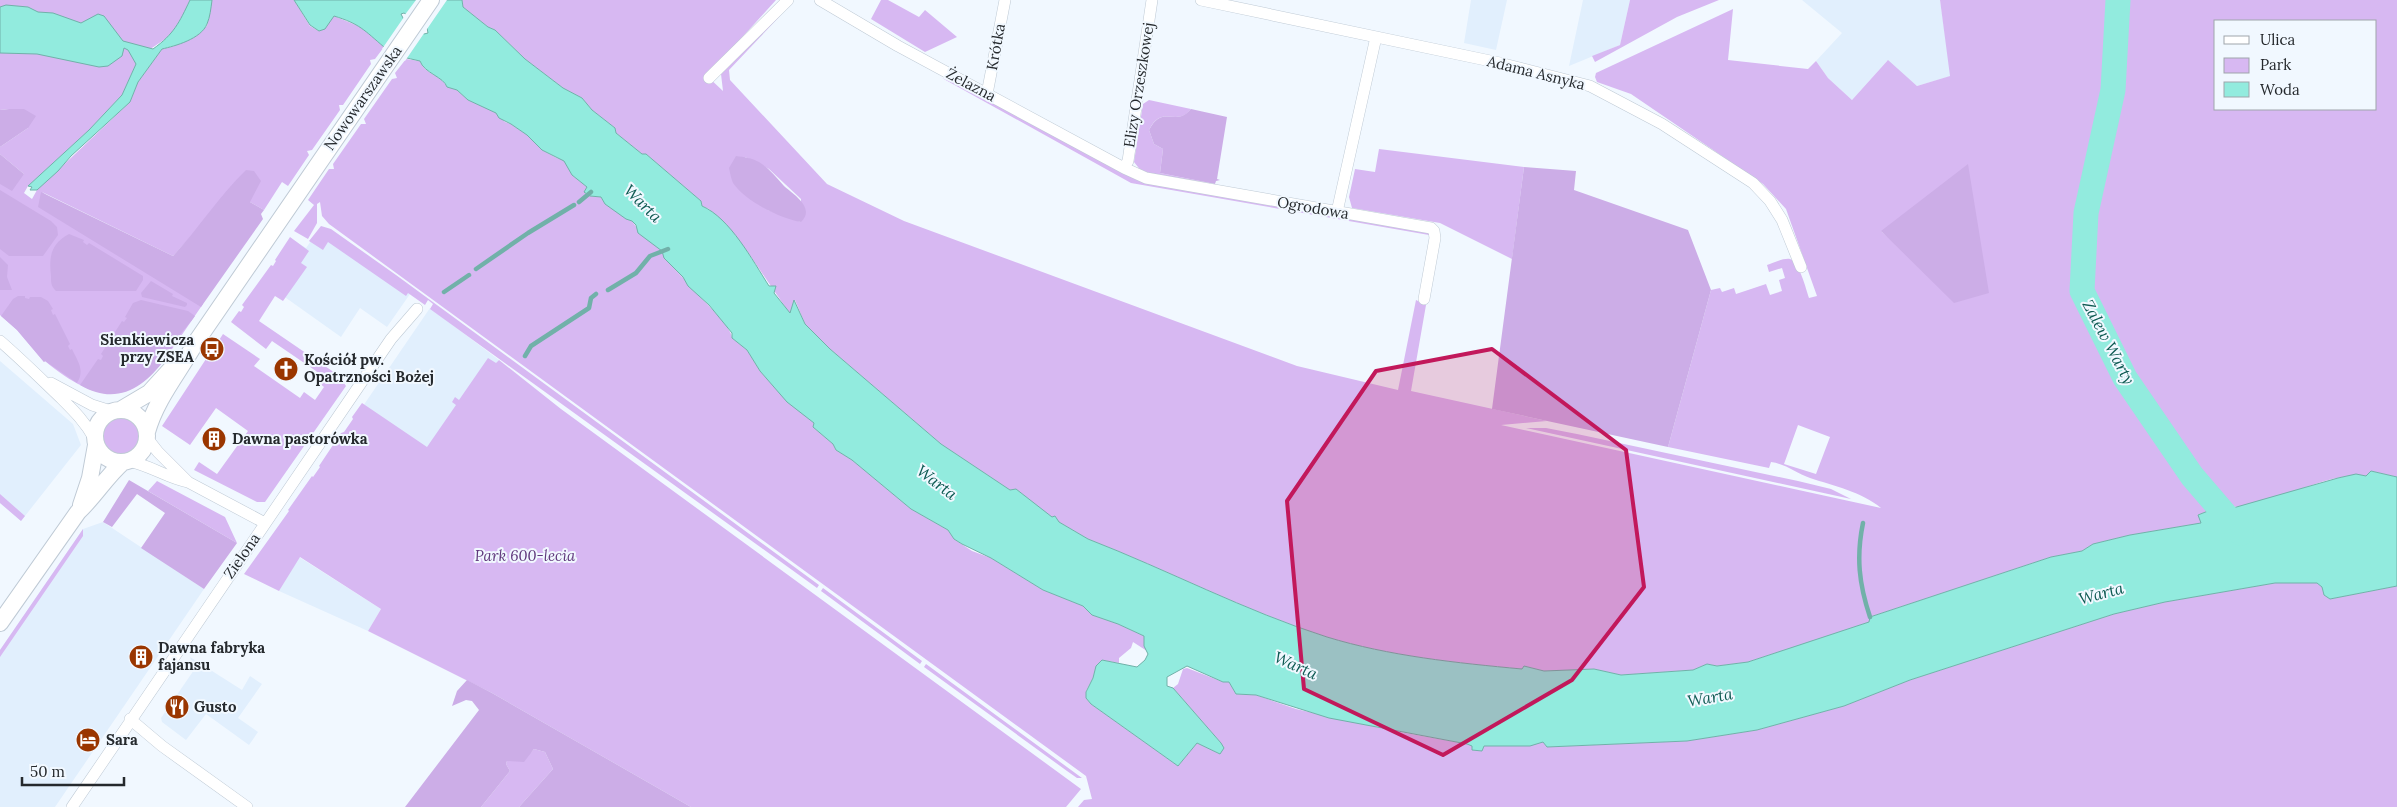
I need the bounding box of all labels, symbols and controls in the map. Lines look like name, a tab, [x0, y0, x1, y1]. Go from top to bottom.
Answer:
legend	[2214, 20, 2377, 110]
street label: Elizy Orzeszkowej	[1119, 21, 1158, 149]
street label: Krótka	[982, 22, 1009, 72]
text: Ulica	[2260, 30, 2296, 49]
street label: Nowowarszawska	[319, 42, 406, 154]
street label: Adama Asnyka	[1484, 51, 1587, 94]
text: Park	[2260, 55, 2291, 74]
street label: Żelazna	[943, 64, 1000, 106]
text: Woda	[2260, 80, 2300, 99]
water label: Warta	[620, 180, 666, 226]
street label: Ogrodowa	[1276, 192, 1351, 223]
water label: Zalew Warty	[2078, 296, 2140, 388]
place label: Sienkiewicza przy ZSEA	[100, 330, 194, 366]
bus stop icon: Sienkiewicza przy ZSEA	[199, 336, 225, 362]
place label: Kościół pw. Opatrzności Bożej	[304, 350, 434, 386]
church icon: Kościół pw. Opatrzności Bożej	[273, 356, 299, 382]
building icon: Dawna pastorówka	[201, 426, 227, 452]
place label: Dawna pastorówka	[232, 429, 368, 448]
water label: Warta	[913, 460, 961, 504]
street label: Zielona	[219, 529, 264, 582]
park label: Park 600-lecia	[475, 546, 576, 565]
water label: Warta	[2076, 577, 2126, 609]
place label: Dawna fabryka fajansu	[158, 638, 265, 674]
building icon: Dawna fabryka fajansu	[128, 644, 154, 670]
water label: Warta	[1271, 647, 1321, 683]
water label: Warta	[1686, 683, 1734, 711]
restaurant icon: Gusto	[164, 694, 190, 720]
place label: Gusto	[194, 697, 237, 716]
hotel icon: Sara	[75, 727, 101, 753]
place label: Sara	[106, 730, 138, 749]
scale bar	[22, 754, 125, 786]
text: 50 m	[30, 762, 65, 781]

